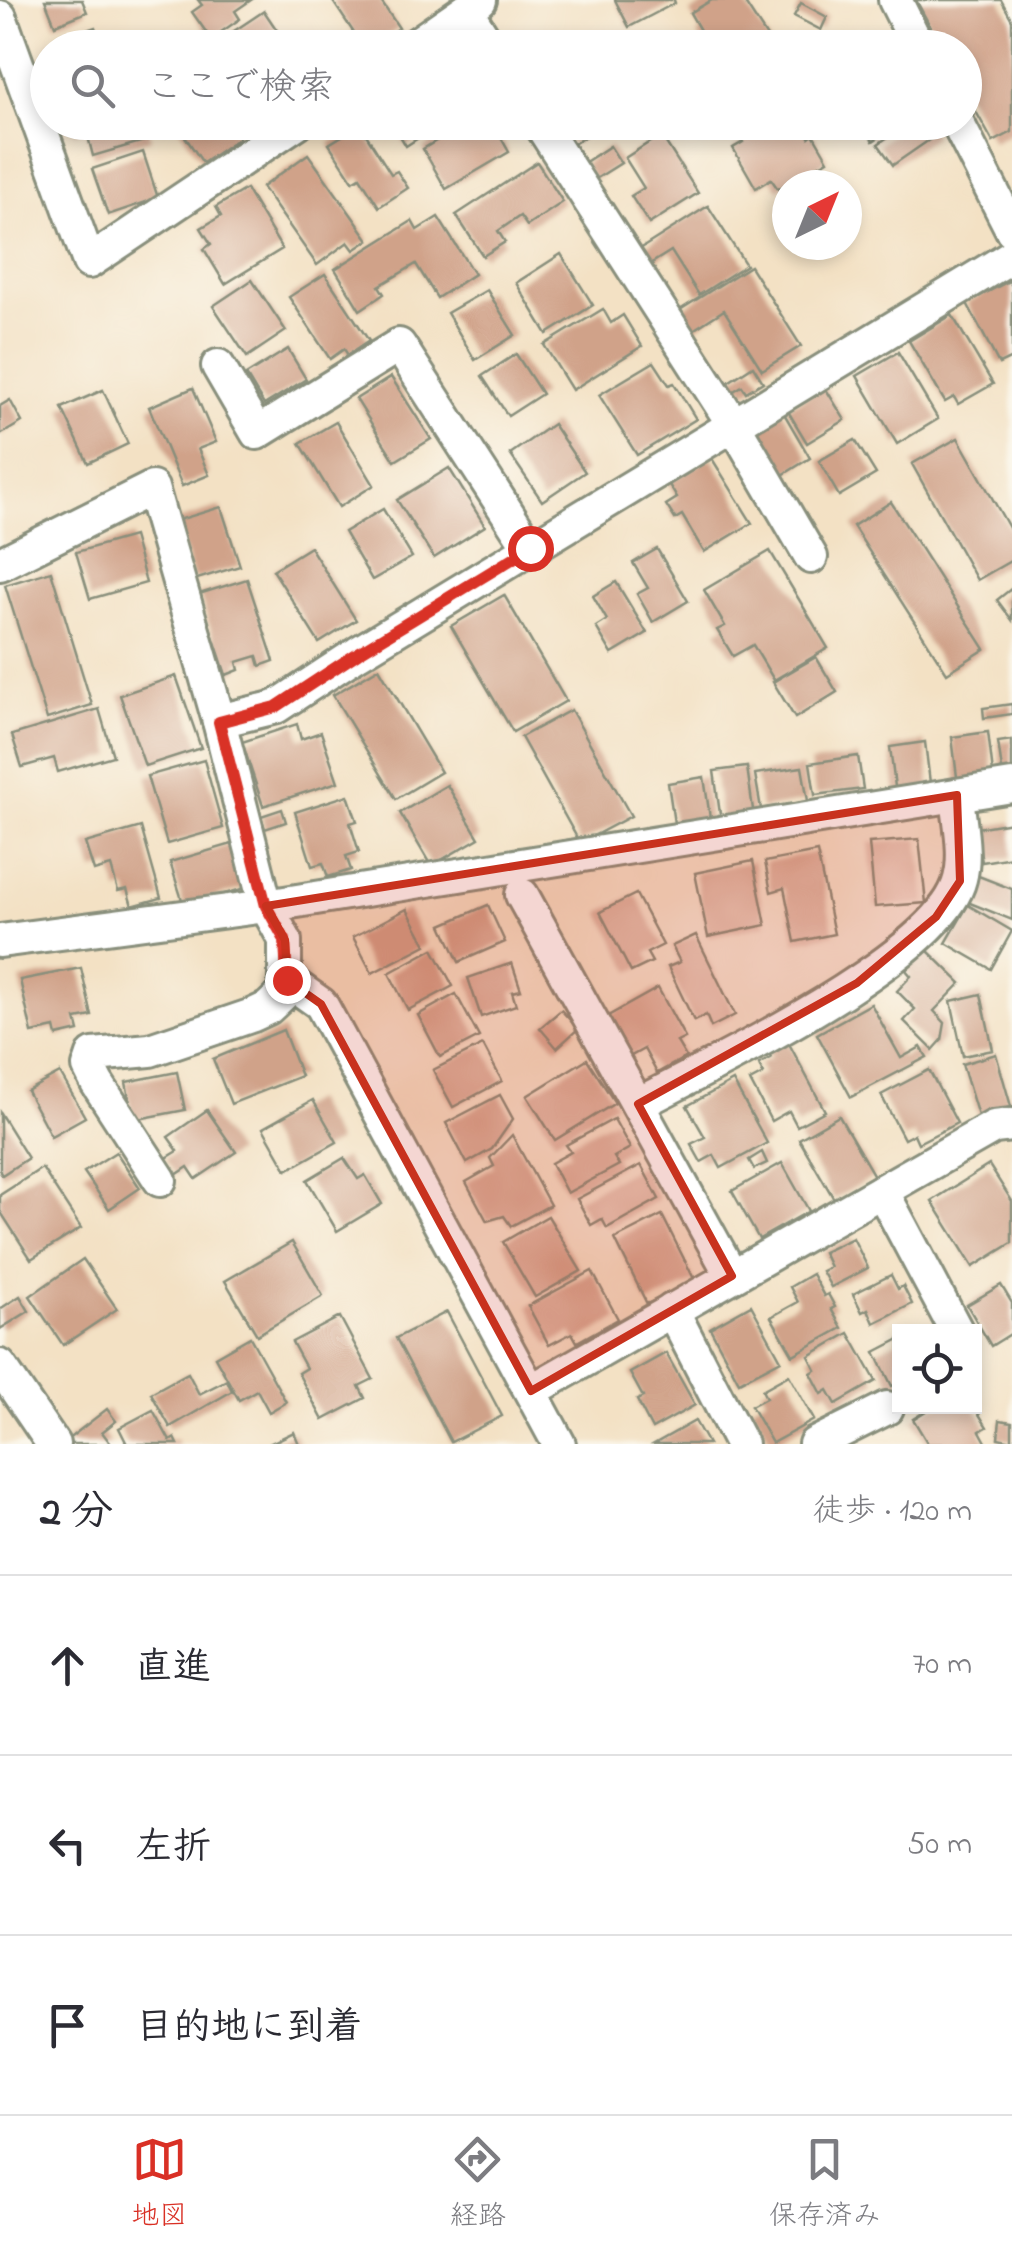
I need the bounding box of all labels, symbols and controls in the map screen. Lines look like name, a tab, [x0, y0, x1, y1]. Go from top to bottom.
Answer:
search box	[30, 30, 982, 140]
icon: search	[65, 58, 120, 113]
text: ここで検索	[145, 61, 335, 117]
north arrow	[772, 170, 862, 260]
route start	[508, 526, 554, 572]
route end	[265, 958, 311, 1004]
map controls	[892, 1324, 982, 1414]
button: locate	[892, 1324, 982, 1414]
text: 2 分	[40, 1483, 113, 1544]
text: 徒歩 · 120 m	[812, 1489, 972, 1536]
icon: ahead	[40, 1638, 95, 1693]
text: 直進	[135, 1641, 211, 1697]
text: 70 m	[912, 1642, 972, 1689]
icon: left	[40, 1818, 95, 1873]
text: 左折	[135, 1821, 211, 1877]
text: 50 m	[907, 1822, 972, 1869]
icon: arrive	[40, 1998, 95, 2053]
text: 目的地に到着	[135, 2001, 363, 2057]
tab: 地図	[131, 2132, 187, 2238]
tab: 経路	[450, 2132, 506, 2238]
tab: 保存済み	[769, 2132, 881, 2238]

